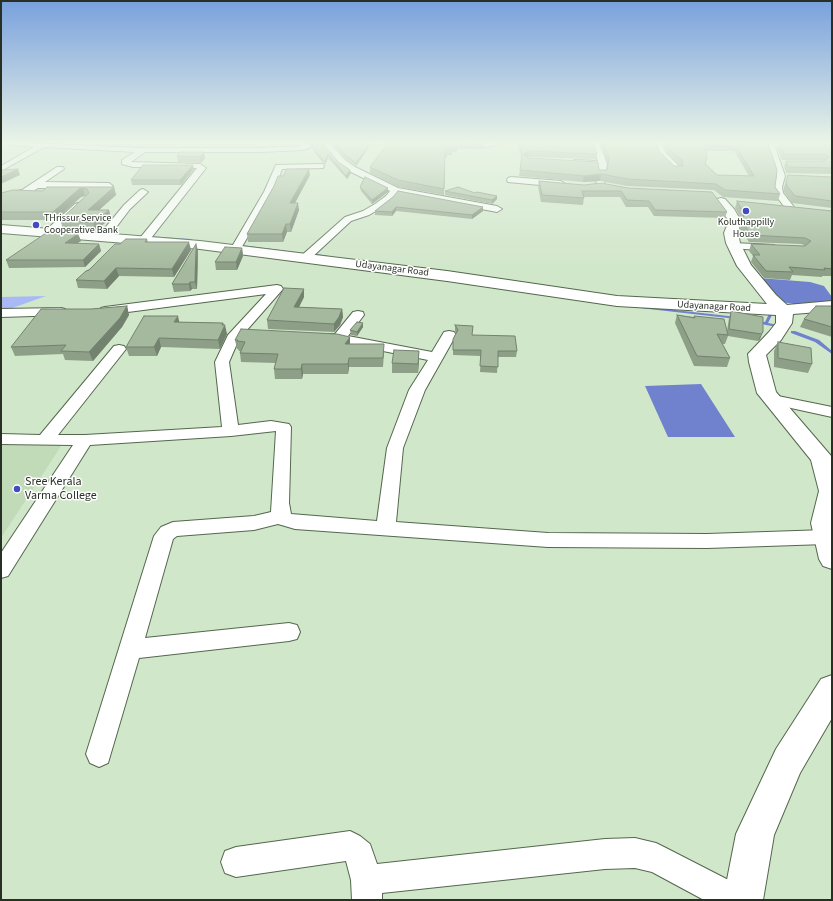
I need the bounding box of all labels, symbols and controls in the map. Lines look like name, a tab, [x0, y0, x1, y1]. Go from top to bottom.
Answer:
marker: Koluthappilly House	[741, 206, 751, 216]
place label: THrissur Service Cooperative Bank	[44, 213, 118, 236]
place label: Koluthappilly House	[718, 217, 774, 240]
marker: THrissur Service Cooperative Bank	[31, 220, 41, 230]
street label: Udayanagar Road	[355, 259, 429, 279]
street label: Udayanagar Road	[677, 299, 751, 315]
place label: Sree Kerala Varma College	[25, 475, 97, 503]
marker: Sree Kerala Varma College	[12, 484, 22, 494]

